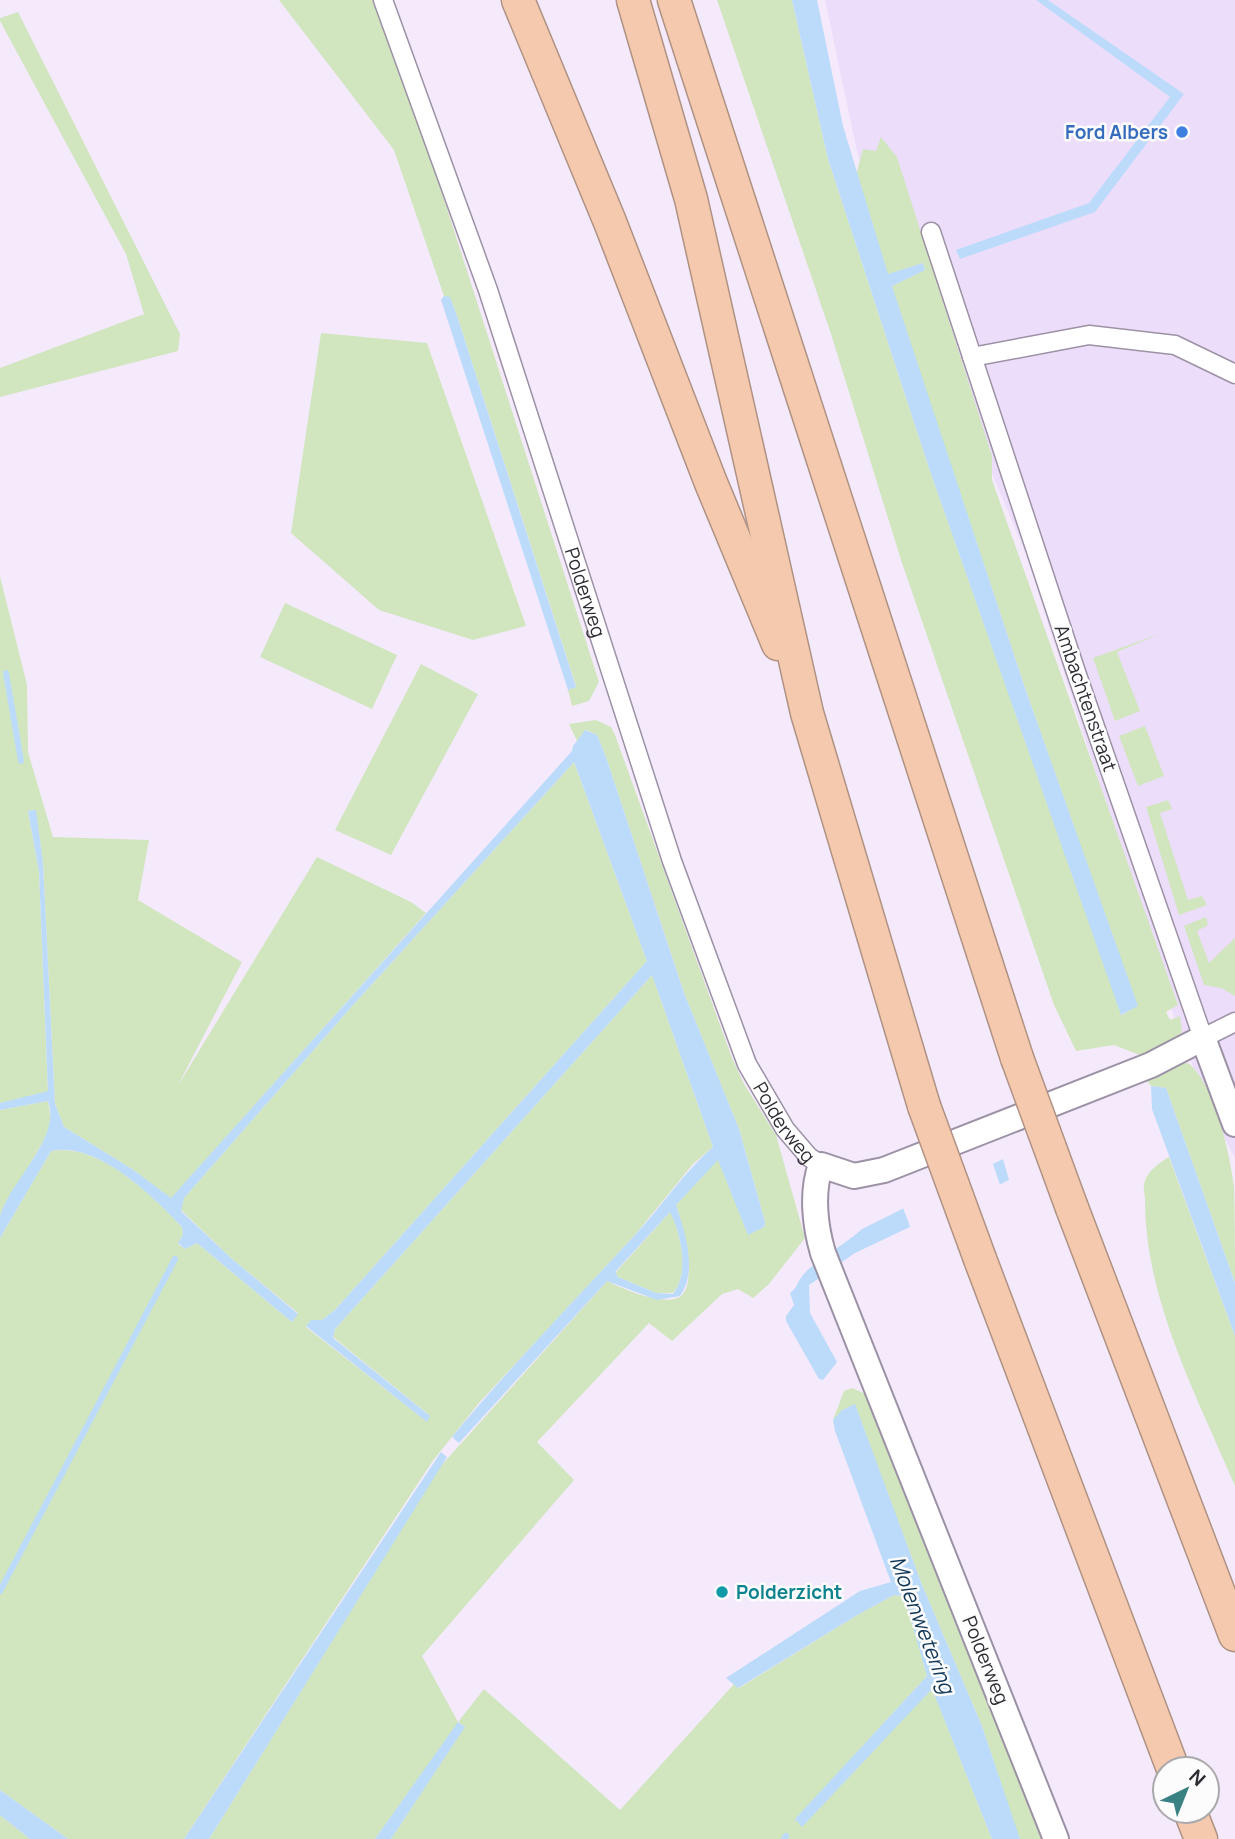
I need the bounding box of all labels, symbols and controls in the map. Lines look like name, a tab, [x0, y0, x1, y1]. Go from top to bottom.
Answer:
place label: Ford Albers	[1065, 119, 1168, 145]
marker: Ford Albers	[1174, 124, 1190, 140]
street label: Polderweg	[559, 544, 612, 640]
street label: Ambachtenstraat	[1049, 621, 1123, 775]
street label: Polderweg	[747, 1077, 821, 1168]
water label: Molenwetering	[884, 1552, 963, 1699]
place label: Polderzicht	[736, 1579, 842, 1605]
marker: Polderzicht	[714, 1584, 730, 1600]
street label: Polderweg	[957, 1612, 1015, 1708]
north arrow	[1151, 1755, 1221, 1825]
text: N	[1184, 1763, 1211, 1792]

